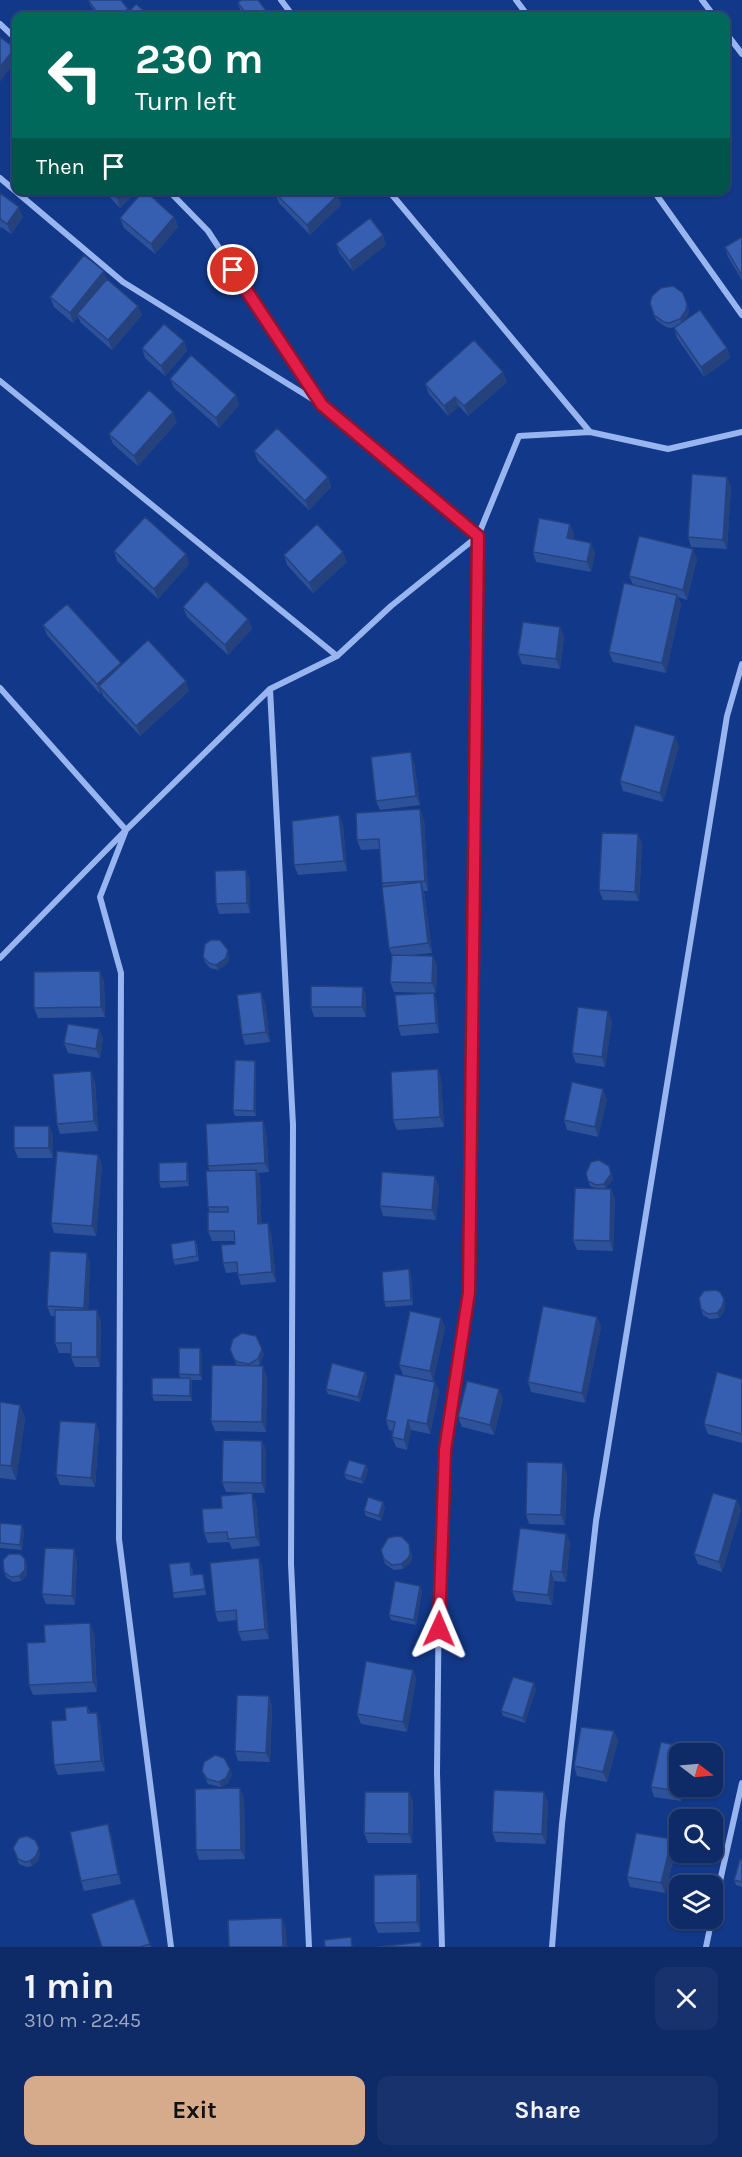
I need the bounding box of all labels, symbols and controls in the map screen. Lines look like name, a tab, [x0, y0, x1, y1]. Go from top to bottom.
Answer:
text: 230 m	[135, 34, 264, 84]
icon: left	[36, 36, 114, 114]
text: Turn left	[135, 85, 236, 117]
icon: arrive	[97, 150, 130, 183]
text: Then	[36, 154, 85, 180]
pin	[207, 244, 258, 295]
icon: arrive	[216, 253, 249, 286]
position arrow	[407, 1597, 471, 1661]
north arrow	[669, 1743, 723, 1797]
map controls	[669, 1743, 723, 1929]
button: search	[669, 1809, 723, 1863]
button: layers	[669, 1875, 723, 1929]
text: 1 min	[24, 1965, 114, 2007]
button: close	[655, 1967, 718, 2030]
text: 310 m · 22:45	[24, 2009, 141, 2032]
button: Exit	[24, 2076, 365, 2145]
button: Share	[377, 2076, 718, 2145]

